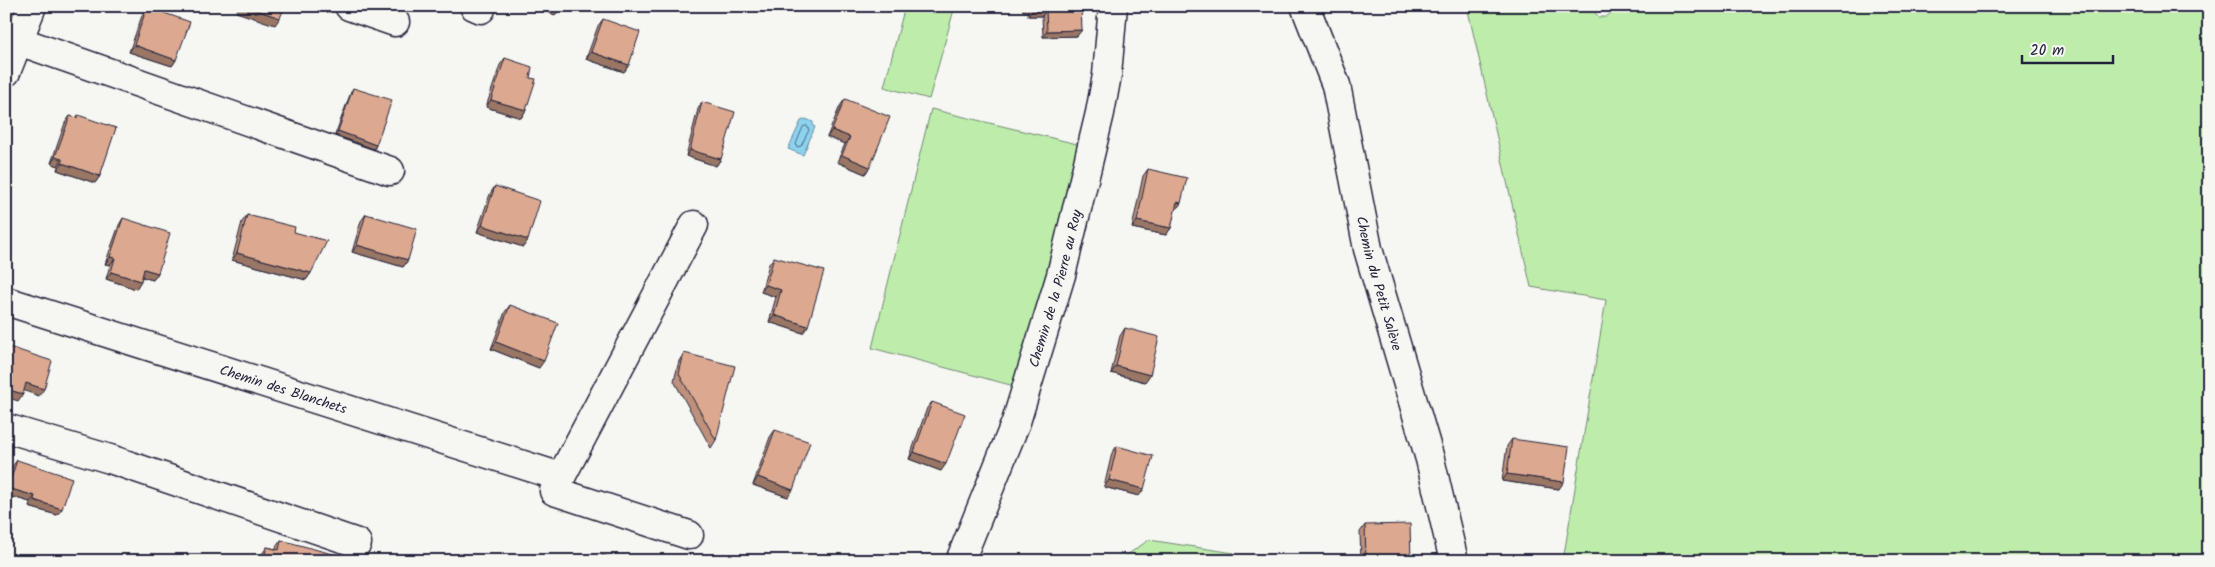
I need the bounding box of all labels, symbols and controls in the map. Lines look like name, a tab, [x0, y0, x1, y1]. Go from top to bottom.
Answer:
scale bar	[2022, 32, 2114, 64]
text: 20 m	[2030, 39, 2064, 63]
street label: Chemin de la Pierre au Roy	[1023, 207, 1088, 370]
street label: Chemin du Petit Salève	[1350, 214, 1408, 354]
street label: Chemin des Blanchets	[217, 359, 350, 420]

